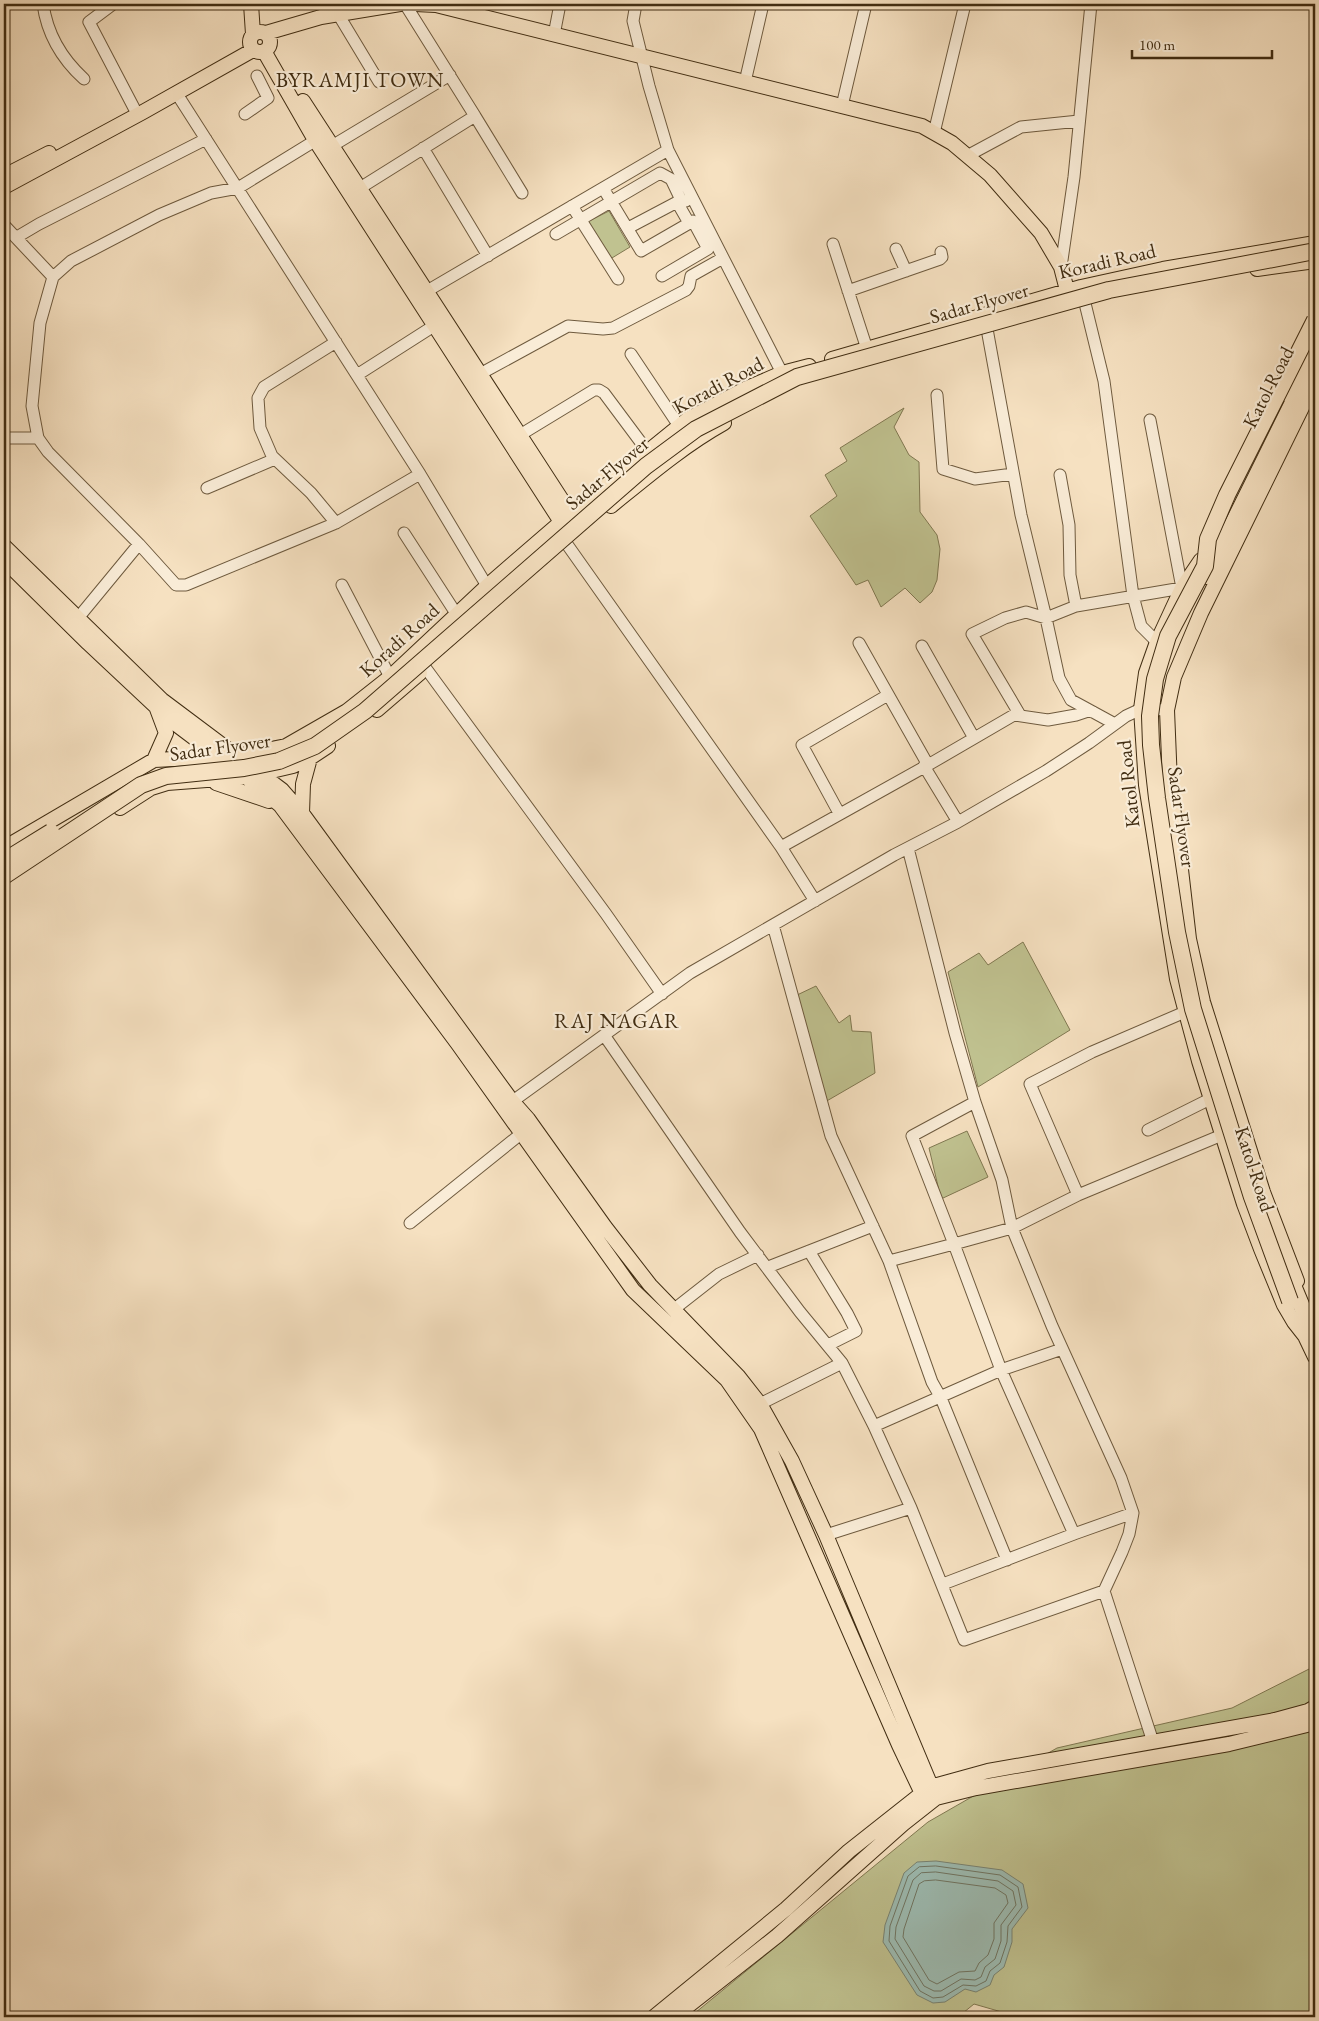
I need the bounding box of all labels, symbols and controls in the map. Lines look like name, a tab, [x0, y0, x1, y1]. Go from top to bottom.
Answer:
scale bar	[1132, 28, 1272, 60]
text: 100 m	[1139, 35, 1176, 54]
district label: BYRAMJI TOWN	[276, 66, 444, 93]
street label: Koradi Road	[1056, 237, 1159, 285]
street label: Sadar Flyover	[927, 276, 1032, 330]
street label: Katol Road	[1236, 341, 1300, 432]
street label: Koradi Road	[668, 350, 769, 420]
street label: Sadar Flyover	[560, 430, 655, 516]
street label: Koradi Road	[353, 597, 445, 683]
street label: Sadar Flyover	[168, 727, 272, 767]
street label: Katol Road	[1110, 738, 1146, 829]
street label: Sadar Flyover	[1162, 765, 1202, 869]
district label: RAJ NAGAR	[554, 1007, 680, 1034]
street label: Katol Road	[1229, 1123, 1281, 1216]

